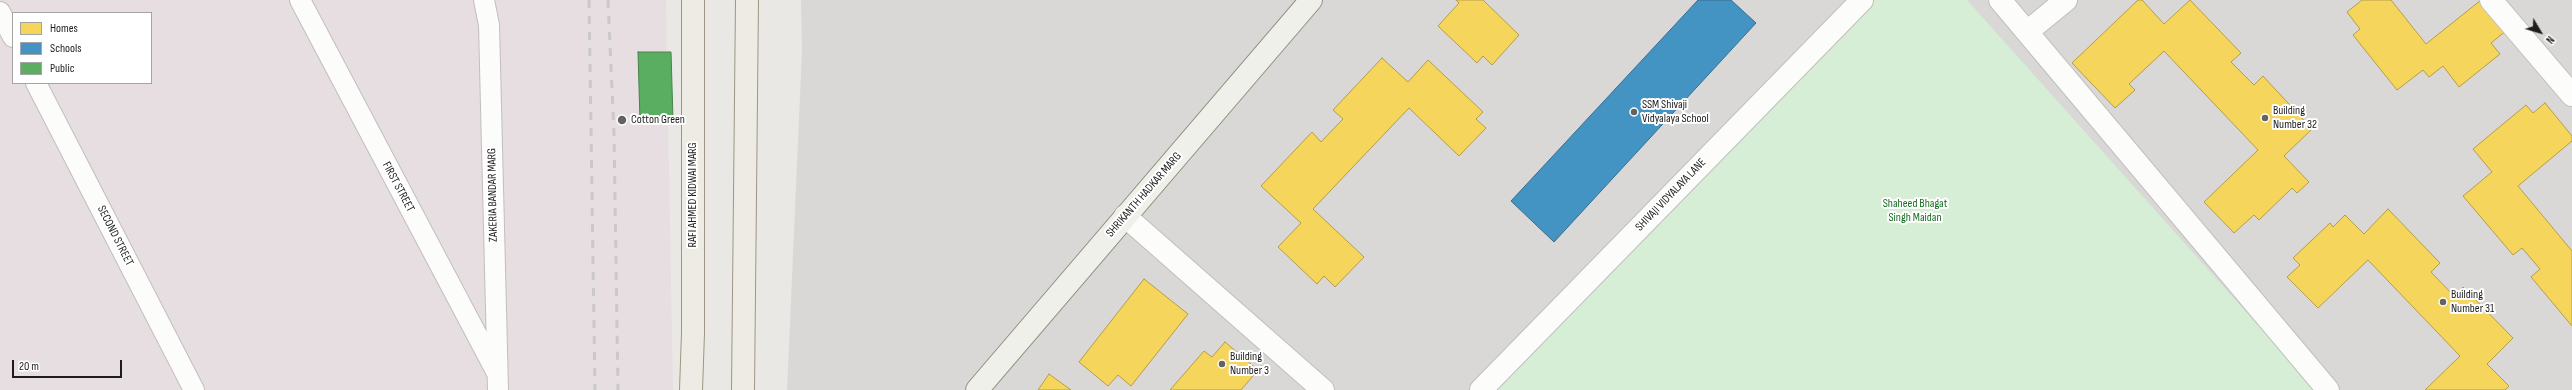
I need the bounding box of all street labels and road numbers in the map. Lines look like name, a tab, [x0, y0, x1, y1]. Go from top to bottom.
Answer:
street label: RAFI AHMED KIDWAI MARG	[686, 142, 700, 248]
street label: ZAKERIA BANDAR MARG	[485, 148, 501, 242]
street label: SHRIKANTH HADKAR MARG	[1103, 150, 1185, 240]
street label: SHIVAJI VIDYALAYA LANE	[1633, 156, 1709, 234]
street label: FIRST STREET	[379, 159, 417, 215]
street label: SECOND STREET	[94, 203, 136, 269]

